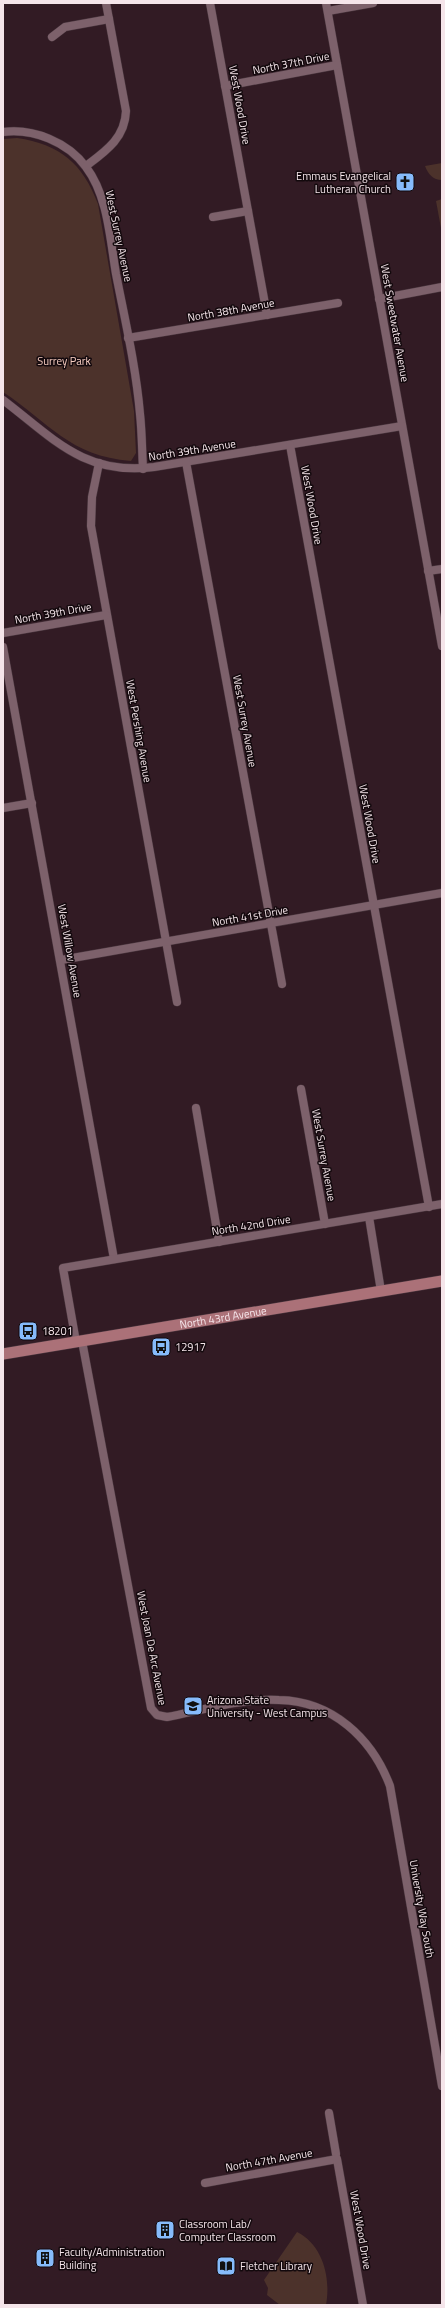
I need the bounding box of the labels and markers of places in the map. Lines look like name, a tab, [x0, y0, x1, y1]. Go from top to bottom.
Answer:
place label: Emmaus Evangelical Lutheran Church	[296, 168, 391, 197]
church icon: Emmaus Evangelical Lutheran Church	[394, 171, 416, 193]
bus stop icon: 18201	[17, 1320, 39, 1342]
place label: 18201	[42, 1323, 73, 1339]
bus stop icon: 12917	[150, 1336, 172, 1358]
place label: 12917	[175, 1339, 206, 1355]
place label: Arizona State University - West Campus	[207, 1692, 327, 1721]
school or university icon: Arizona State University - West Campus	[182, 1695, 204, 1717]
place label: Classroom Lab/ Computer Classroom	[179, 2216, 276, 2245]
building icon: Classroom Lab/ Computer Classroom	[154, 2219, 176, 2241]
place label: Faculty/Administration Building	[59, 2244, 165, 2273]
building icon: Faculty/Administration Building	[34, 2247, 56, 2269]
library icon: Fletcher Library	[215, 2255, 237, 2277]
place label: Fletcher Library	[240, 2258, 313, 2274]

